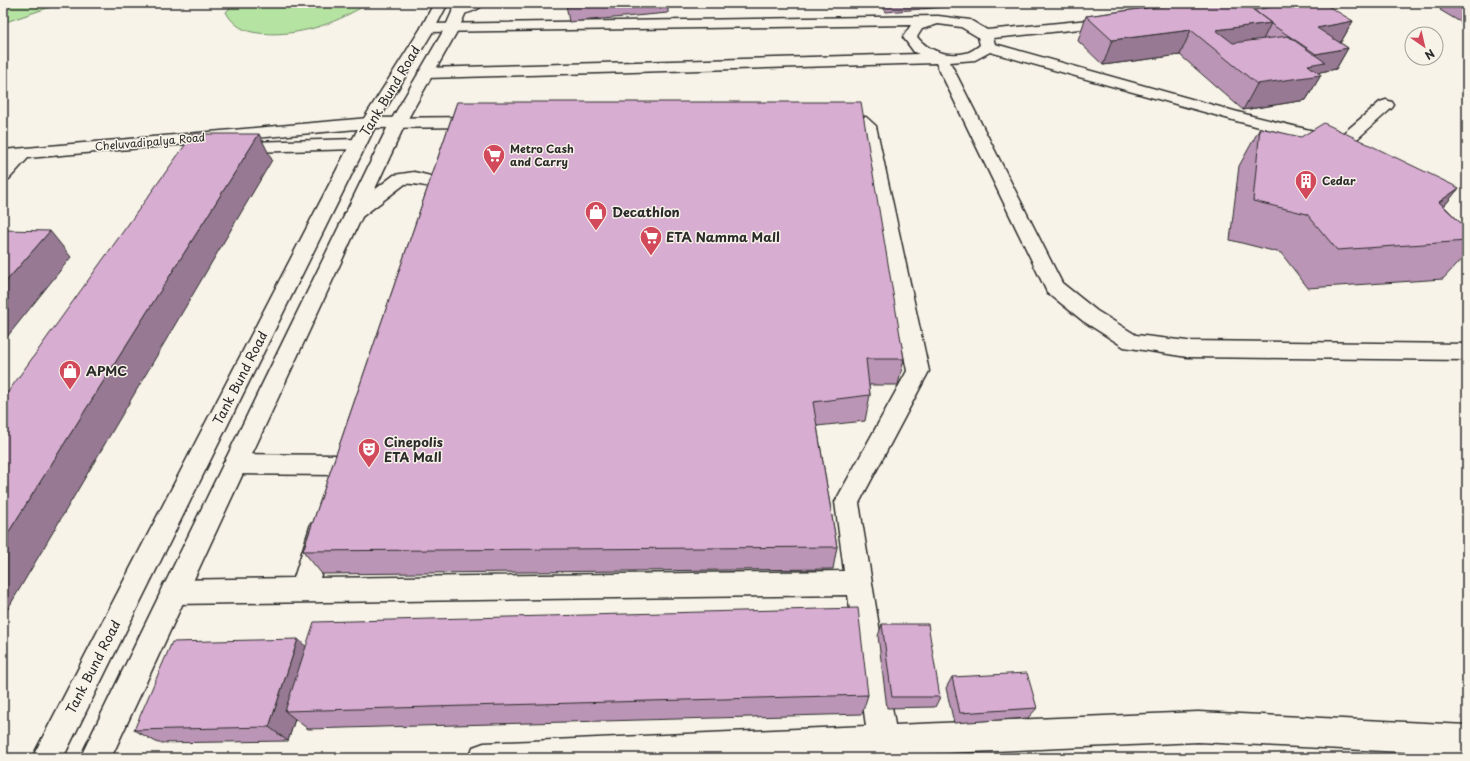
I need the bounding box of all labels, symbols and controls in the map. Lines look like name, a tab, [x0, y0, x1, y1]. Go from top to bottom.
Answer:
north arrow	[1404, 26, 1444, 66]
street label: Tank Bund Road	[355, 42, 424, 140]
text: N	[1421, 45, 1438, 64]
street label: Cheluvadipalya Road	[94, 128, 206, 155]
place label: Metro Cash and Carry	[510, 140, 574, 170]
supermarket icon: Metro Cash and Carry	[481, 142, 507, 175]
building icon: Cedar	[1293, 168, 1319, 201]
place label: Cedar	[1322, 172, 1356, 189]
shop icon: Decathlon	[583, 199, 609, 232]
place label: Decathlon	[612, 202, 680, 221]
supermarket icon: ETA Namma Mall	[638, 224, 664, 257]
place label: ETA Namma Mall	[666, 227, 780, 246]
street label: Tank Bund Road	[208, 328, 271, 428]
shop icon: APMC	[57, 358, 83, 391]
place label: APMC	[86, 361, 127, 380]
place label: Cinepolis ETA Mall	[384, 432, 443, 466]
theatre icon: Cinepolis ETA Mall	[356, 436, 382, 469]
street label: Tank Bund Road	[61, 617, 124, 717]

